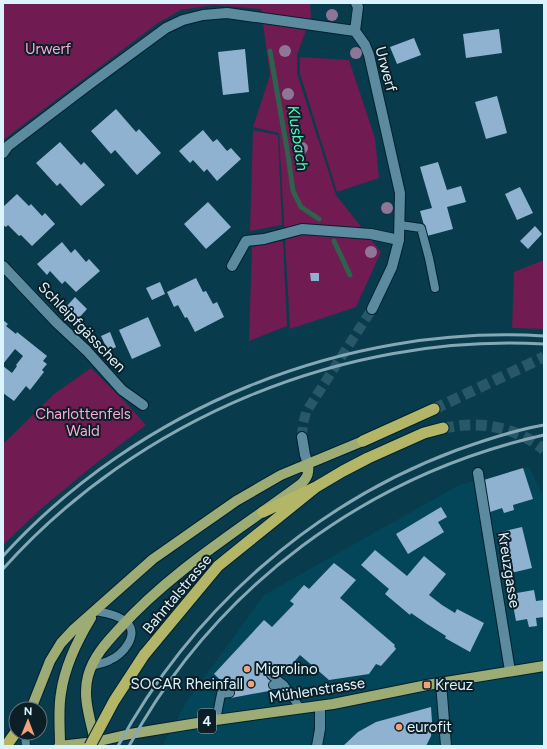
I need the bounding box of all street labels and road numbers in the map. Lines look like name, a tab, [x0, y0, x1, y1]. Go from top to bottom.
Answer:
street label: Urwerf	[371, 44, 401, 94]
street label: Schleipfgässchen	[34, 278, 130, 376]
street label: Kreuzgasse	[494, 531, 524, 609]
street label: Bahntalstrasse	[139, 551, 215, 637]
street label: Mühlenstrasse	[268, 674, 366, 706]
road number: 4	[198, 709, 216, 733]

